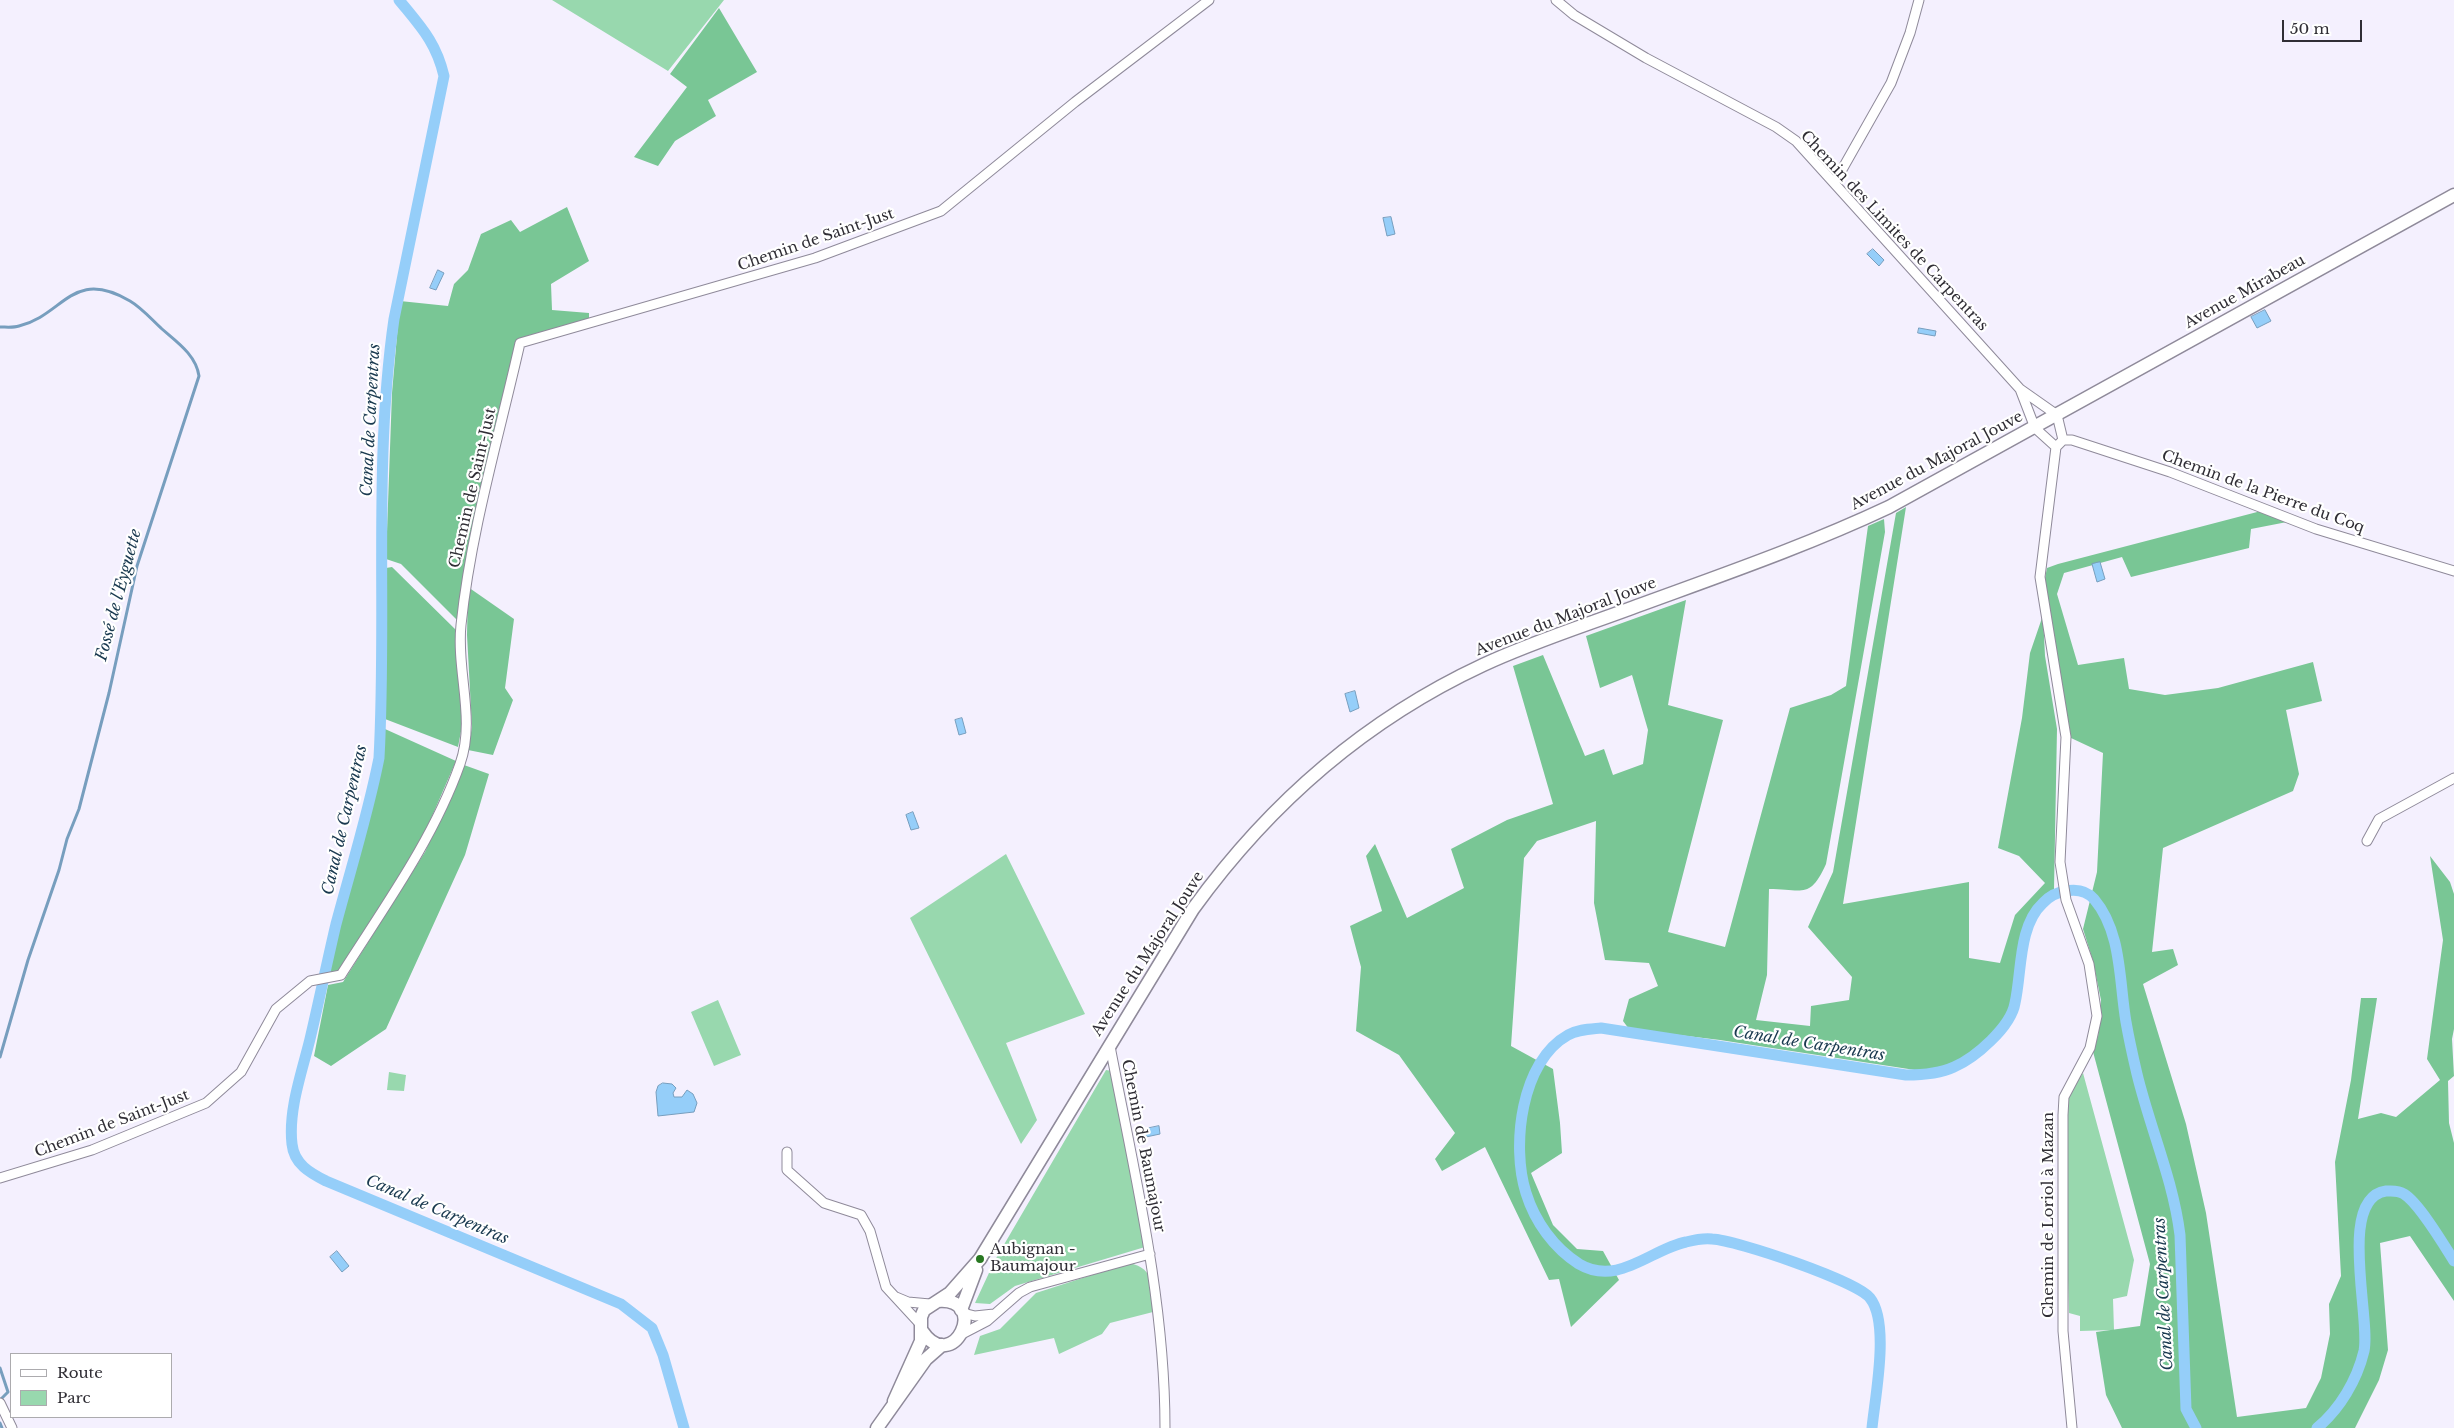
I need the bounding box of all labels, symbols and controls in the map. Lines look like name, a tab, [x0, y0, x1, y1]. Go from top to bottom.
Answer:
scale bar	[2284, 10, 2364, 42]
text: 50 m	[2290, 19, 2330, 38]
street label: Chemin des Limites de Carpentras	[1796, 127, 1992, 335]
street label: Chemin de Saint-Just	[736, 205, 896, 275]
street label: Avenue Mirabeau	[2182, 251, 2308, 333]
water label: Canal de Carpentras	[357, 343, 385, 497]
street label: Chemin de Saint-Just	[446, 406, 500, 570]
street label: Avenue du Majoral Jouve	[1848, 408, 2026, 514]
street label: Chemin de la Pierre du Coq	[2159, 447, 2367, 537]
water label: Fossé de l'Eyguette	[92, 527, 146, 663]
street label: Avenue du Majoral Jouve	[1473, 574, 1659, 660]
water label: Canal de Carpentras	[318, 743, 372, 897]
street label: Avenue du Majoral Jouve	[1088, 868, 1208, 1040]
water label: Canal de Carpentras	[1732, 1023, 1886, 1065]
street label: Chemin de Baumajour	[1117, 1058, 1169, 1234]
street label: Chemin de Saint-Just	[32, 1086, 192, 1162]
street label: Chemin de Loriol à Mazan	[2040, 1112, 2058, 1318]
water label: Canal de Carpentras	[363, 1171, 511, 1249]
water label: Canal de Carpentras	[2150, 1217, 2178, 1371]
place label: Aubignan - Baumajour	[990, 1241, 1076, 1276]
marker: Aubignan - Baumajour	[974, 1253, 986, 1265]
legend	[10, 1353, 172, 1418]
text: Route	[57, 1363, 103, 1382]
text: Parc	[57, 1388, 90, 1407]

